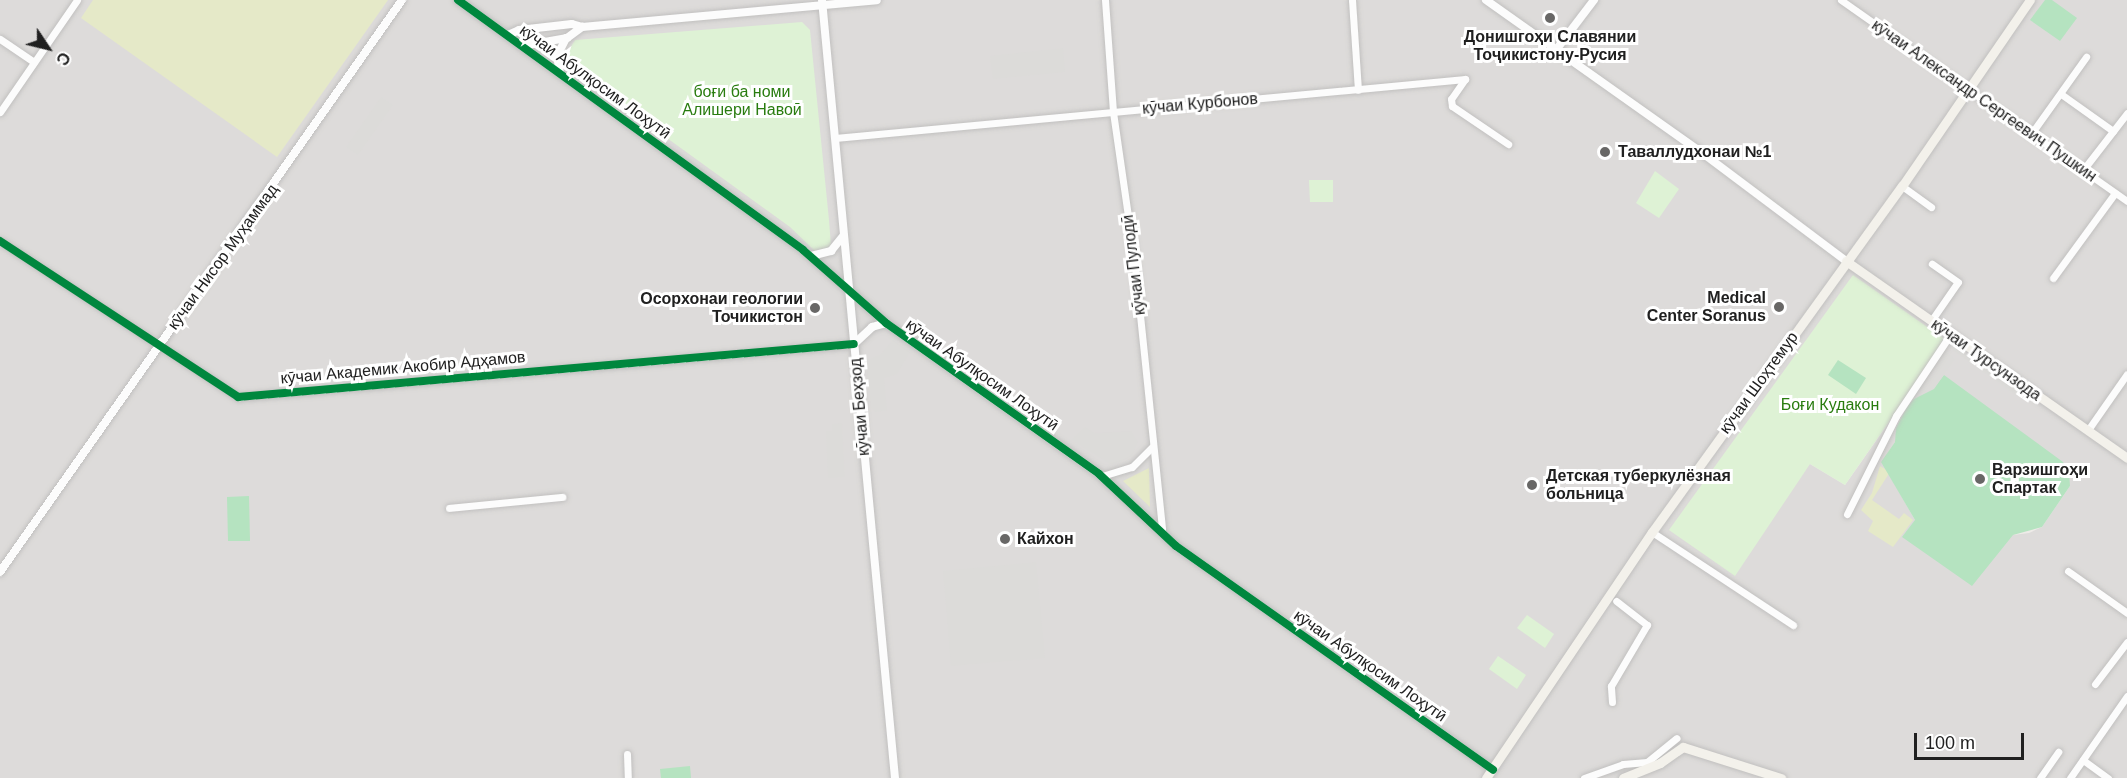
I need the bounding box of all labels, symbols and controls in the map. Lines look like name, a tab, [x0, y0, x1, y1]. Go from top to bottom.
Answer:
marker: Донишгоҳи Славянии Тоҷикистону-Русия	[1543, 11, 1557, 25]
street label: кӯчаи Александр Сергеевич Пушкин	[1868, 16, 2100, 186]
north arrow	[18, 18, 78, 78]
street label: кӯчаи Абулқосим Лоҳутӣ	[516, 21, 674, 143]
place label: Донишгоҳи Славянии Тоҷикистону-Русия	[1464, 27, 1636, 65]
text: С	[53, 49, 73, 68]
park label: боғи ба номи Алишери Навоӣ	[682, 82, 802, 120]
street label: кӯчаи Курбонов	[1141, 89, 1259, 119]
place label: Таваллудхонаи №1	[1618, 142, 1771, 162]
marker: Таваллудхонаи №1	[1596, 143, 1614, 161]
street label: кӯчаи Нисор Муҳаммад	[164, 180, 282, 334]
street label: кӯчаи Пулодӣ	[1118, 214, 1150, 316]
place label: Medical Center Soranus	[1647, 288, 1766, 326]
place label: Осорхонаи геологии Точикистон	[640, 289, 803, 327]
marker: Medical Center Soranus	[1770, 298, 1788, 316]
marker: Осорхонаи геологии Точикистон	[808, 301, 822, 315]
street label: кӯчаи Абулқосим Лоҳутӣ	[902, 315, 1062, 435]
street label: кӯчаи Турсунзода	[1927, 315, 2045, 405]
street label: кӯчаи Шоҳтемур	[1716, 328, 1802, 438]
street label: кӯчаи Академик Акобир Адҳамов	[280, 348, 526, 388]
street label: кӯчаи Беҳзод	[846, 357, 874, 457]
park label: Боғи Кудакон	[1781, 395, 1879, 415]
place label: Варзишгоҳи Спартак	[1992, 460, 2088, 498]
place label: Детская туберкулёзная больница	[1546, 466, 1731, 504]
marker: Варзишгоҳи Спартак	[1973, 472, 1987, 486]
marker: Детская туберкулёзная больница	[1523, 476, 1541, 494]
place label: Кайхон	[1017, 529, 1074, 549]
marker: Кайхон	[998, 532, 1012, 546]
street label: кӯчаи Абулқосим Лоҳутӣ	[1290, 606, 1450, 726]
scale bar	[1917, 721, 2026, 759]
text: 100 m	[1925, 733, 1975, 753]

